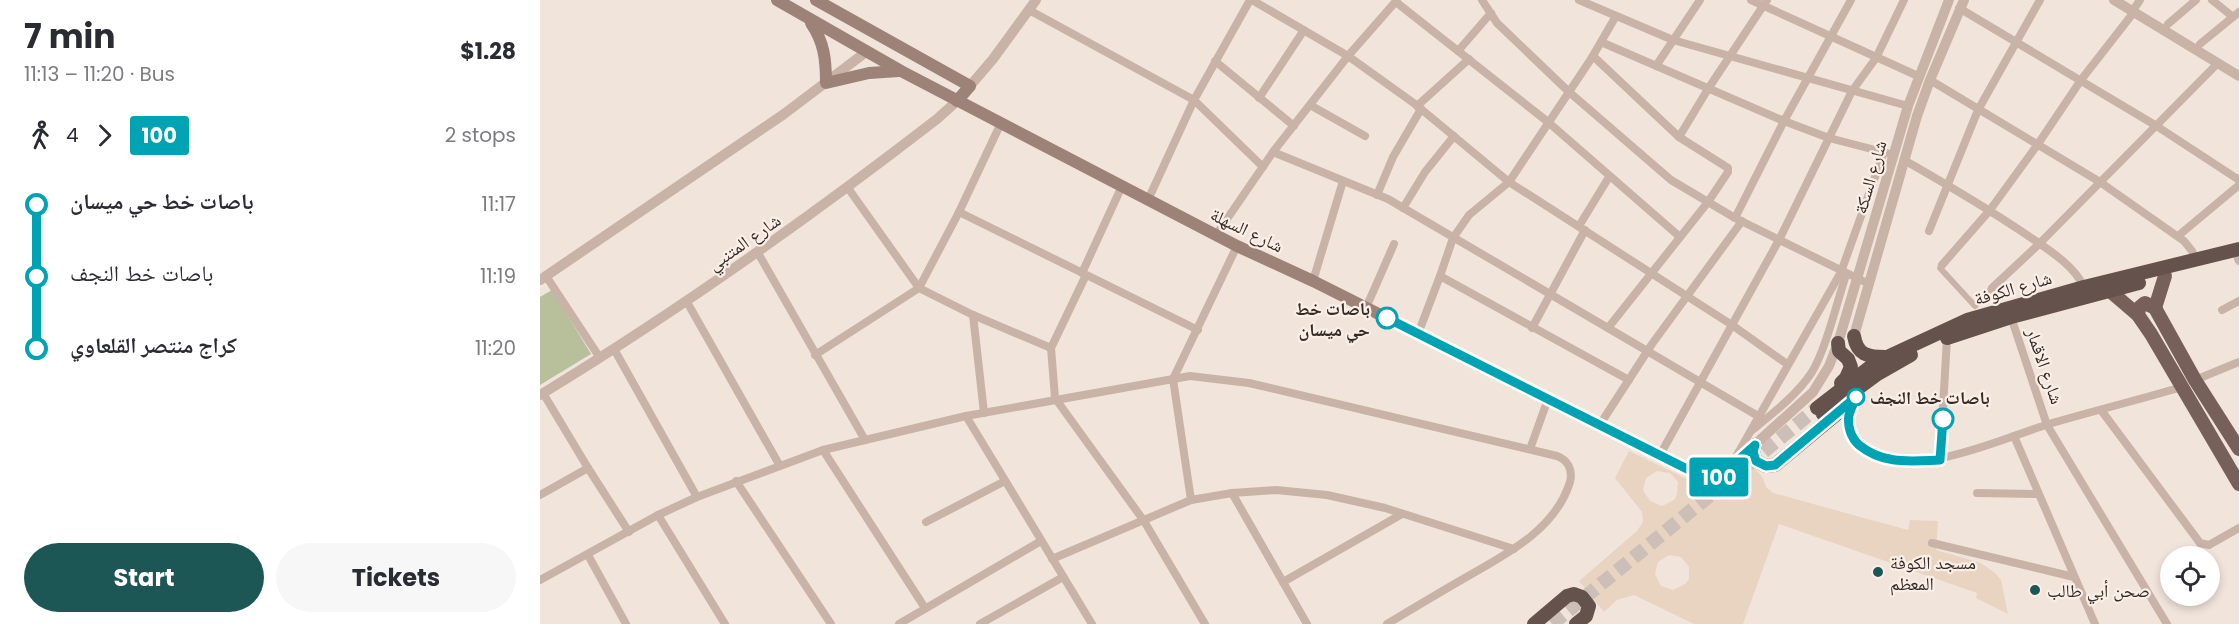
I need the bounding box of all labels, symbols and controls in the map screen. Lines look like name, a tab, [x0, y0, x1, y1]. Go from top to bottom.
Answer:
text: 7 min	[24, 13, 116, 60]
text: $1.28	[460, 36, 516, 67]
text: 11:13 – 11:20 · Bus	[24, 60, 175, 88]
icon: walk	[24, 119, 57, 152]
icon: forward	[88, 119, 121, 152]
text: 4	[66, 121, 79, 149]
text: 100	[142, 121, 177, 150]
text: 2 stops	[445, 121, 516, 149]
street label: شارع السكة	[1848, 137, 1892, 217]
text: باصات خط حي ميسان	[70, 186, 253, 217]
text: 11:17	[482, 190, 516, 218]
street label: شارع السهلة	[1206, 202, 1288, 258]
street label: شارع المتنبي	[702, 208, 787, 278]
text: باصات خط النجف	[70, 258, 213, 289]
text: 11:19	[480, 262, 516, 290]
street label: شارع الكوفة	[1971, 265, 2055, 311]
place label: باصات خط حي ميسان	[1295, 296, 1370, 344]
marker: باصات خط حي ميسان	[1376, 307, 1398, 329]
street label: شارع الاقمار	[2020, 324, 2070, 407]
text: كراج منتصر القلعاوي	[70, 330, 237, 361]
text: 11:20	[475, 334, 516, 362]
place label: باصات خط النجف	[1870, 385, 1990, 410]
marker: باصات خط النجف	[1847, 388, 1865, 406]
unlabelled marker	[1932, 408, 1954, 430]
line badge: 100	[1684, 458, 1754, 496]
text: 100	[1701, 463, 1737, 492]
button: Start	[24, 543, 264, 612]
button: Tickets	[276, 543, 516, 612]
map controls	[2160, 546, 2220, 606]
button: locate	[2160, 546, 2220, 606]
place label: مسجد الكوفة المعظم	[1890, 550, 1976, 596]
marker: مسجد الكوفة المعظم	[1871, 565, 1885, 579]
place label: صحن أبي طالب	[2047, 578, 2150, 605]
marker: صحن أبي طالب	[2028, 583, 2042, 597]

